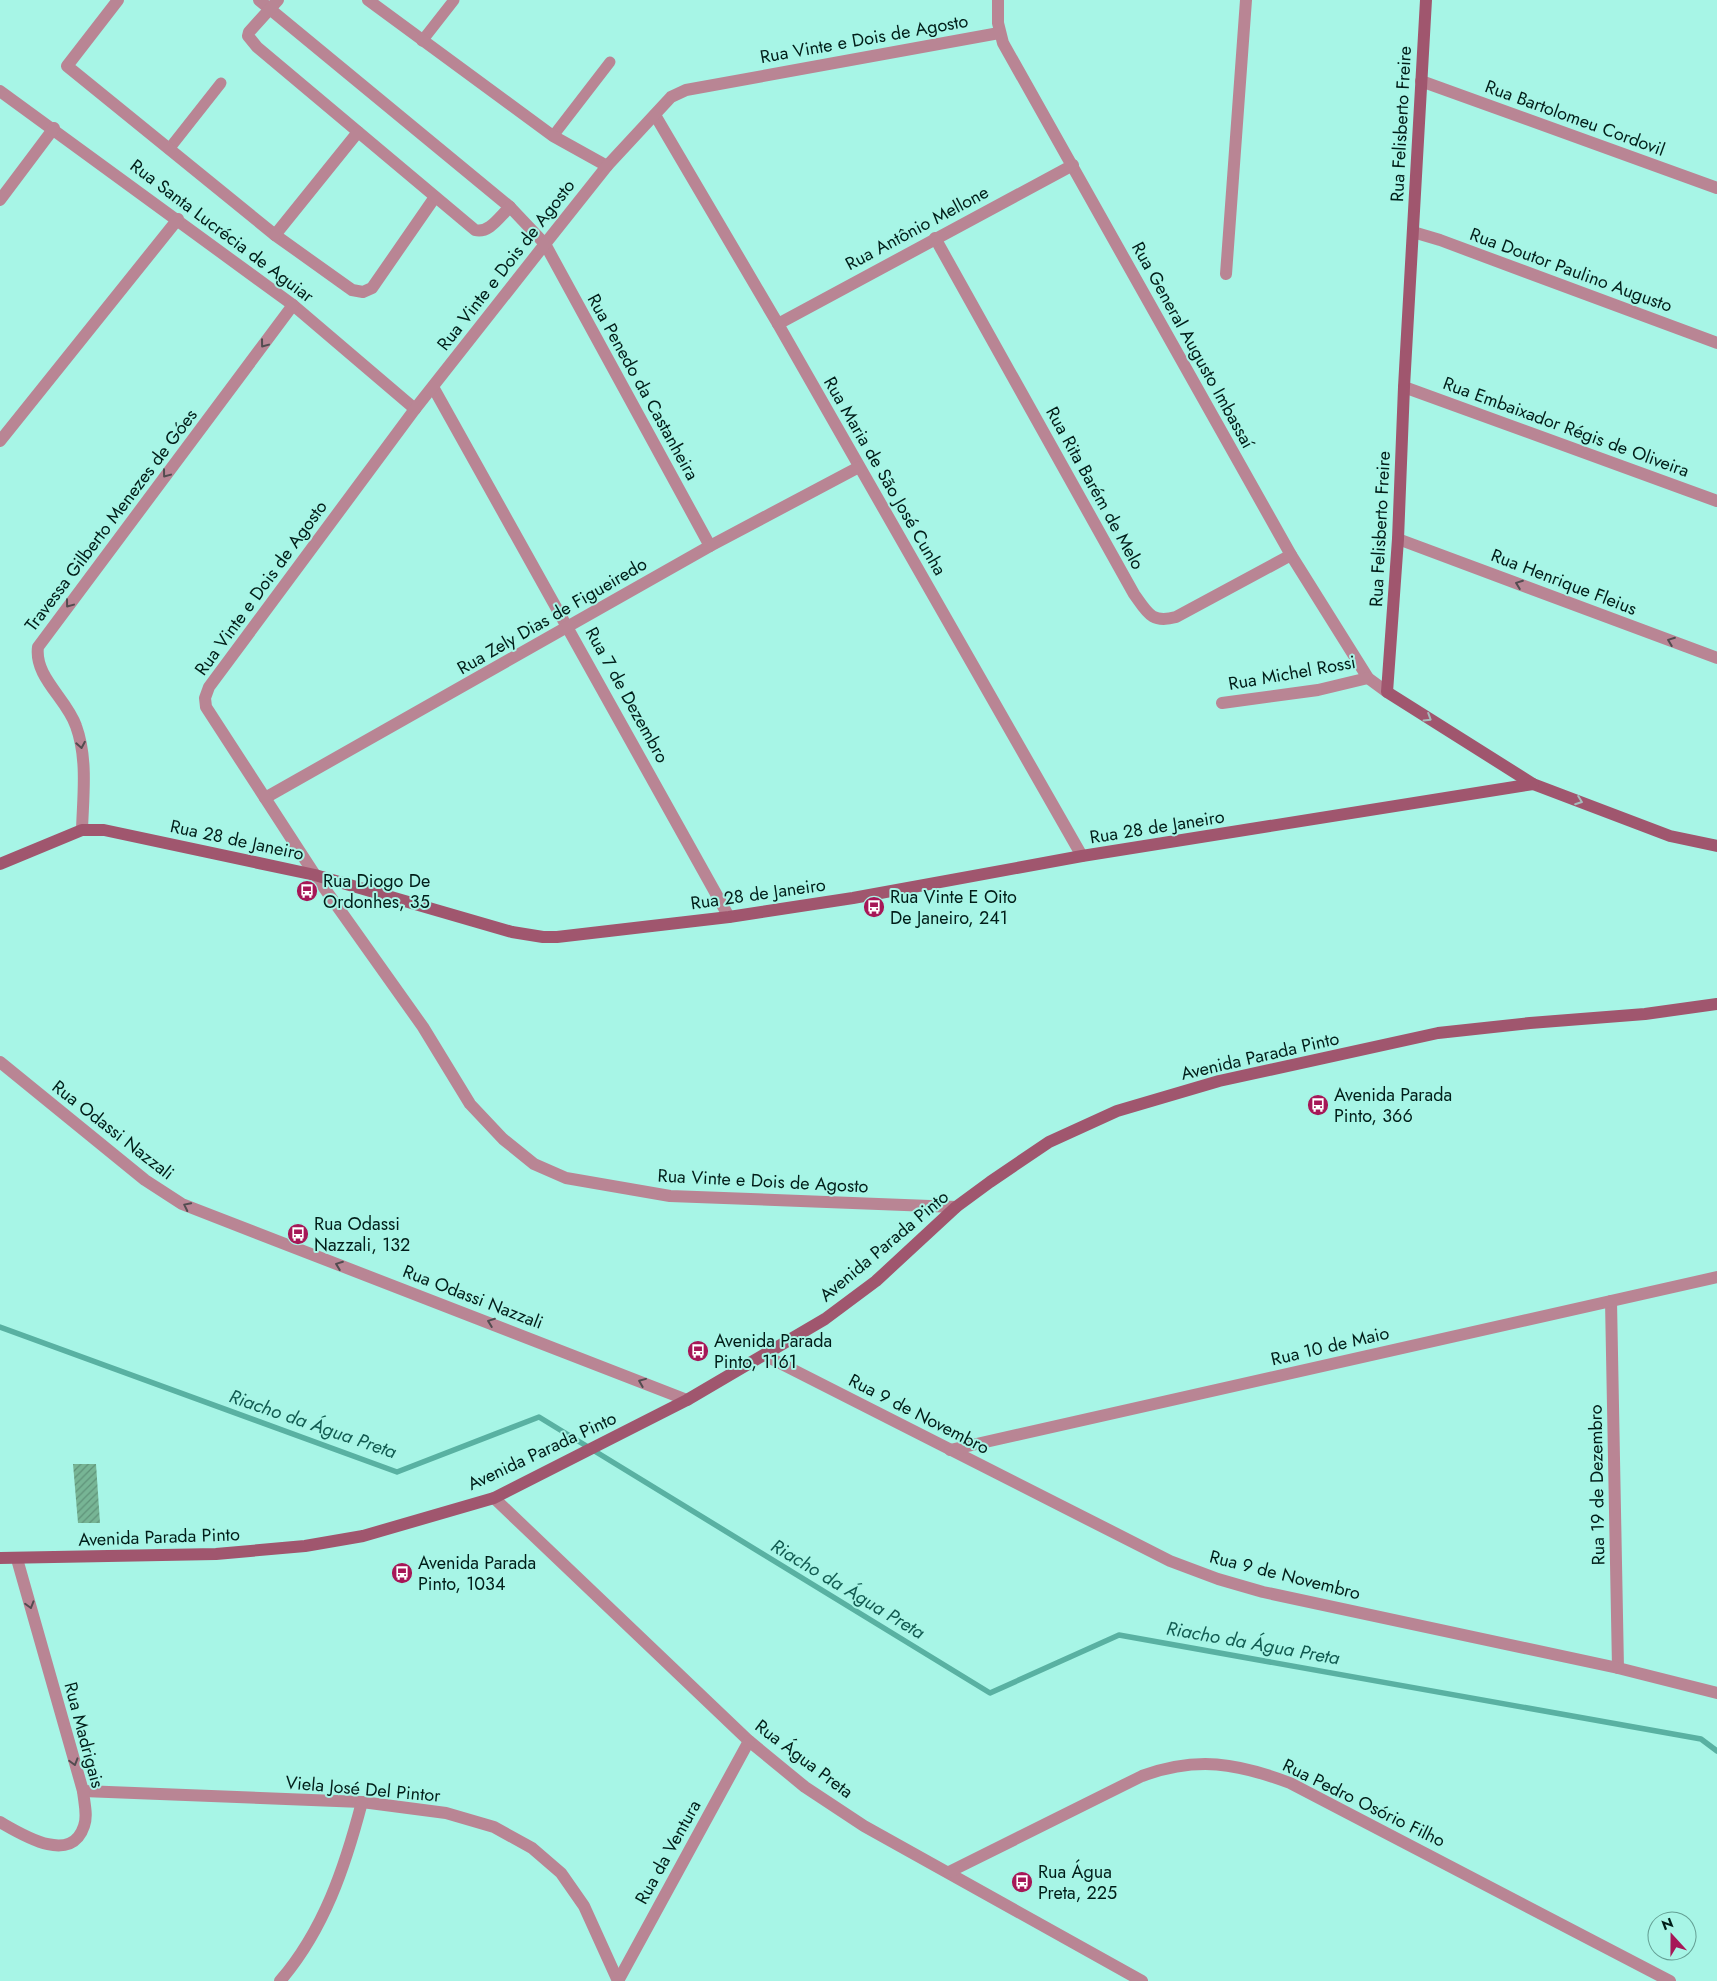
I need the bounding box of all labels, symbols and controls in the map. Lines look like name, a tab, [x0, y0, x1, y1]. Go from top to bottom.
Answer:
street label: Rua Vinte e Dois de Agosto	[758, 8, 970, 70]
street label: Rua Felisberto Freire	[1384, 45, 1418, 203]
street label: Rua Bartolomeu Cordovil	[1481, 73, 1669, 163]
street label: Rua Santa Lucrécia de Aguiar	[125, 153, 320, 309]
street label: Rua Vinte e Dois de Agosto	[431, 174, 581, 356]
street label: Rua Antônio Mellone	[841, 179, 993, 277]
street label: Rua Doutor Paulino Augusto	[1466, 221, 1676, 319]
street label: Rua General Augusto Imbassaí	[1125, 237, 1261, 454]
street label: Rua Penedo da Castanheira	[581, 289, 705, 485]
one-way arrow	[261, 338, 269, 347]
street label: Rua Embaixador Régis de Oliveira	[1439, 370, 1693, 484]
street label: Rua Maria de São José Cunha	[817, 372, 953, 580]
street label: Rua Rita Barém de Melo	[1039, 402, 1151, 574]
street label: Travessa Gilberto Menezes de Góes	[19, 403, 203, 637]
street label: Rua Felisberto Freire	[1363, 450, 1397, 608]
one-way arrow	[164, 468, 172, 477]
street label: Rua Vinte e Dois de Agosto	[188, 495, 334, 681]
street label: Rua Henrique Fleius	[1487, 542, 1641, 622]
street label: Rua Zely Dias de Figueiredo	[452, 551, 652, 681]
one-way arrow	[1515, 580, 1524, 590]
one-way arrow	[66, 598, 75, 608]
street label: Rua 7 de Dezembro	[579, 622, 675, 768]
one-way arrow	[1668, 637, 1676, 647]
street label: Rua Michel Rossi	[1226, 649, 1358, 697]
one-way arrow	[1422, 712, 1431, 721]
one-way arrow	[75, 740, 85, 749]
one-way arrow	[1574, 795, 1582, 805]
street label: Rua 28 de Janeiro	[1088, 803, 1226, 850]
street label: Rua 28 de Janeiro	[168, 813, 306, 867]
place label: Rua Diogo De Ordonhes, 35	[323, 868, 430, 915]
street label: Rua 28 de Janeiro	[689, 872, 827, 916]
bus stop icon: Rua Diogo De Ordonhes, 35	[295, 879, 319, 903]
place label: Rua Vinte E Oito De Janeiro, 241	[890, 884, 1017, 931]
bus stop icon: Rua Vinte E Oito De Janeiro, 241	[862, 895, 886, 919]
street label: Avenida Parada Pinto	[1178, 1025, 1342, 1087]
street label: Rua Odassi Nazzali	[46, 1074, 180, 1186]
place label: Avenida Parada Pinto, 366	[1334, 1082, 1452, 1129]
bus stop icon: Avenida Parada Pinto, 366	[1306, 1093, 1330, 1117]
street label: Rua Vinte e Dois de Agosto	[657, 1162, 869, 1200]
street label: Avenida Parada Pinto	[814, 1184, 954, 1308]
one-way arrow	[183, 1202, 192, 1213]
place label: Rua Odassi Nazzali, 132	[314, 1211, 410, 1258]
bus stop icon: Rua Odassi Nazzali, 132	[286, 1222, 310, 1246]
street label: Rua Odassi Nazzali	[399, 1258, 547, 1336]
one-way arrow	[335, 1261, 343, 1271]
one-way arrow	[487, 1318, 495, 1328]
street label: Rua 10 de Maio	[1268, 1320, 1392, 1372]
place label: Avenida Parada Pinto, 1161	[714, 1328, 832, 1375]
bus stop icon: Avenida Parada Pinto, 1161	[686, 1339, 710, 1363]
street label: Rua 9 de Novembro	[844, 1367, 994, 1461]
one-way arrow	[638, 1378, 647, 1388]
water label: Riacho da Água Preta	[226, 1383, 401, 1465]
street label: Rua 19 de Dezembro	[1583, 1404, 1611, 1566]
street label: Avenida Parada Pinto	[463, 1405, 621, 1497]
street label: Avenida Parada Pinto	[78, 1521, 240, 1553]
water label: Riacho da Água Preta	[766, 1532, 931, 1646]
street label: Rua 9 de Novembro	[1207, 1544, 1363, 1606]
place label: Avenida Parada Pinto, 1034	[418, 1550, 536, 1597]
bus stop icon: Avenida Parada Pinto, 1034	[390, 1561, 414, 1585]
one-way arrow	[25, 1601, 35, 1609]
water label: Riacho da Água Preta	[1164, 1614, 1342, 1672]
street label: Rua Madrigais	[57, 1679, 111, 1791]
street label: Rua Água Preta	[749, 1713, 859, 1805]
street label: Rua Pedro Osório Filho	[1278, 1752, 1450, 1854]
one-way arrow	[69, 1757, 79, 1765]
street label: Viela José Del Pintor	[284, 1769, 442, 1809]
street label: Rua da Ventura	[629, 1795, 707, 1909]
place label: Rua Água Preta, 225	[1038, 1859, 1117, 1906]
bus stop icon: Rua Água Preta, 225	[1010, 1870, 1034, 1894]
north arrow	[1647, 1911, 1697, 1961]
text: N	[1659, 1913, 1676, 1935]

